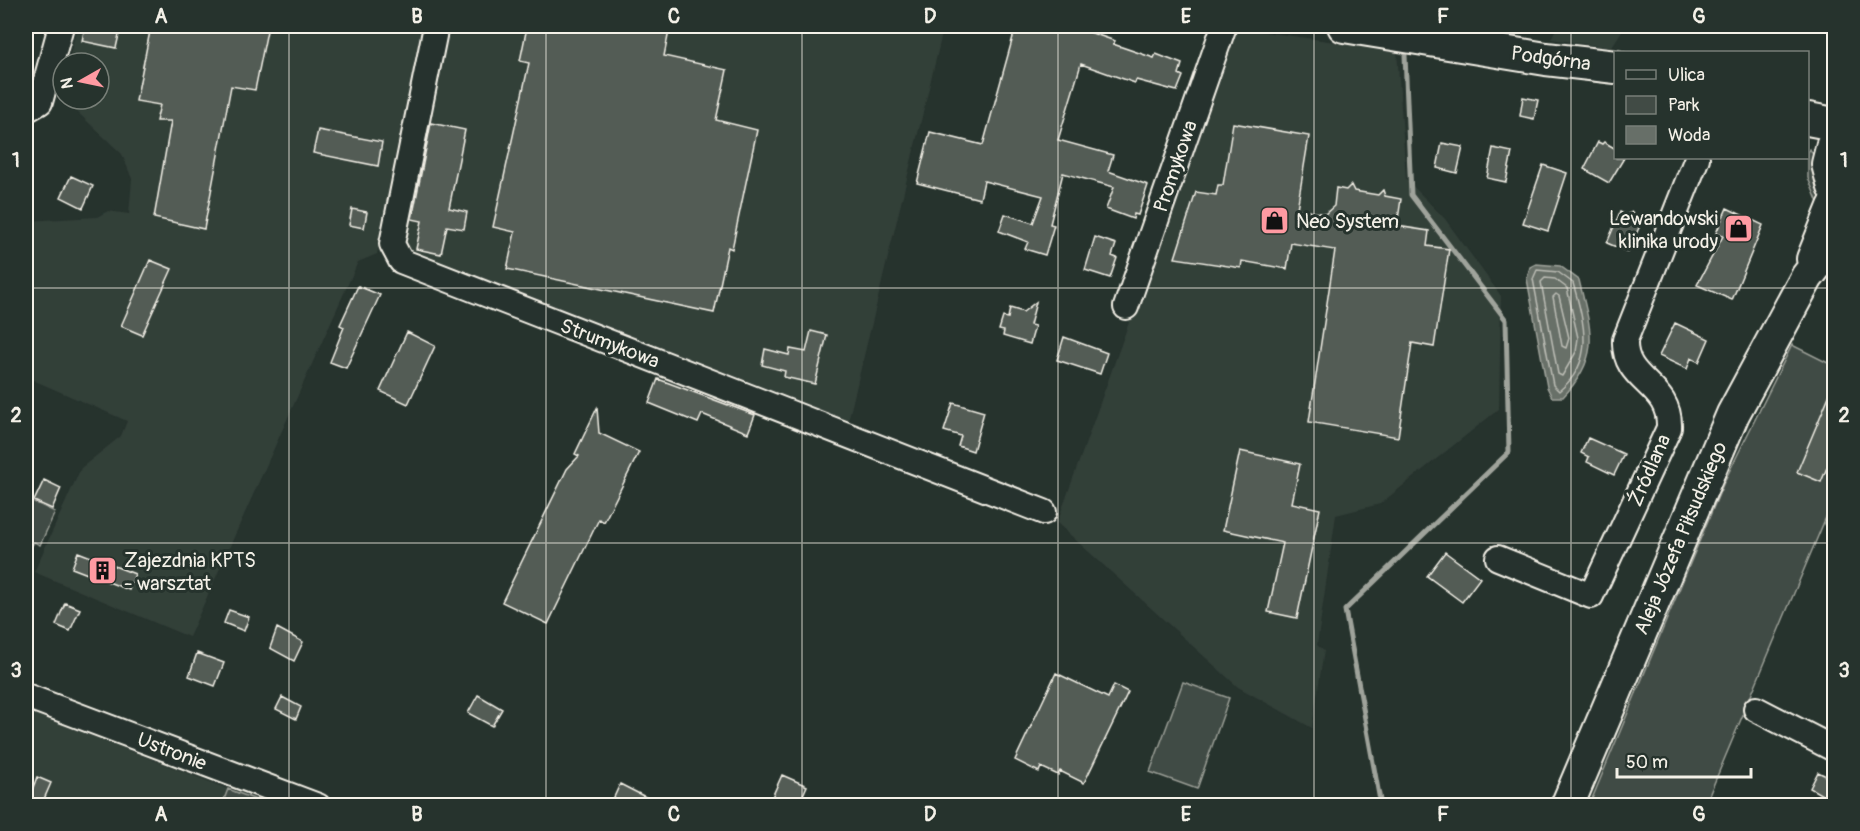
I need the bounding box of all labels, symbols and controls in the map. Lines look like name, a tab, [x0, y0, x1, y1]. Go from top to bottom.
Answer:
text: A	[155, 4, 168, 29]
text: B	[411, 4, 423, 29]
text: C	[668, 4, 680, 29]
text: D	[924, 4, 937, 29]
text: E	[1181, 4, 1192, 29]
text: F	[1437, 4, 1449, 29]
text: G	[1692, 4, 1706, 29]
street label: Podgórna	[1509, 41, 1592, 76]
north arrow	[51, 51, 111, 111]
legend	[1614, 51, 1809, 159]
text: Ulica	[1668, 64, 1705, 87]
text: N	[56, 76, 78, 90]
text: Park	[1668, 94, 1700, 117]
street label: Promykowa	[1148, 117, 1203, 215]
text: Woda	[1668, 124, 1710, 147]
text: 1	[12, 148, 20, 173]
text: 1	[1840, 148, 1848, 173]
shop icon: Neo System	[1259, 205, 1291, 237]
place label: Lewandowski klinika urody	[1609, 206, 1718, 254]
place label: Neo System	[1296, 209, 1399, 234]
shop icon: Lewandowski klinika urody	[1723, 213, 1755, 245]
street label: Strumykowa	[557, 313, 663, 374]
text: 2	[10, 403, 22, 428]
text: 2	[1838, 403, 1850, 428]
street label: Źródlana	[1623, 430, 1676, 510]
street label: Aleja Józefa Piłsudskiego	[1629, 438, 1733, 638]
place label: Zajezdnia KPTS - warsztat	[124, 548, 256, 596]
building icon: Zajezdnia KPTS - warsztat	[87, 555, 119, 587]
text: 3	[10, 658, 22, 683]
text: 3	[1838, 658, 1850, 683]
street label: Ustronie	[134, 727, 210, 776]
scale bar	[1617, 741, 1750, 779]
text: 50 m	[1626, 751, 1668, 774]
text: A	[155, 802, 168, 827]
text: B	[411, 802, 423, 827]
text: C	[668, 802, 680, 827]
text: D	[924, 802, 937, 827]
text: E	[1181, 802, 1192, 827]
text: F	[1437, 802, 1449, 827]
text: G	[1692, 802, 1706, 827]

